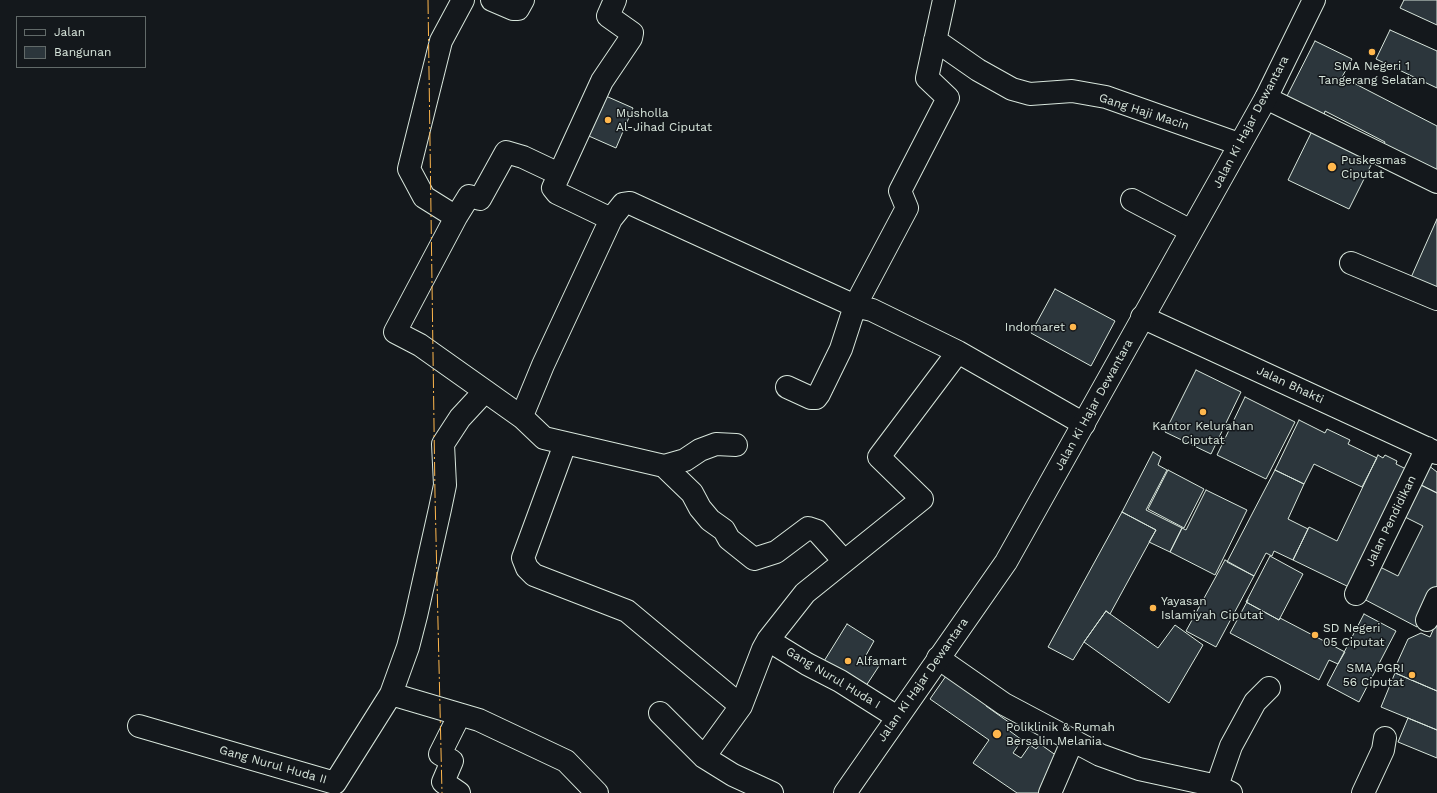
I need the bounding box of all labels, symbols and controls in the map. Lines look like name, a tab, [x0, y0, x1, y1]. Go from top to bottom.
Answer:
legend	[16, 16, 146, 68]
text: Jalan	[54, 25, 85, 39]
text: Bangunan	[54, 45, 112, 59]
marker: SMA Negeri 1 Tangerang Selatan	[1367, 47, 1377, 57]
street label: Jalan Ki Hajar Dewantara	[1210, 53, 1292, 191]
place label: SMA Negeri 1 Tangerang Selatan	[1318, 59, 1426, 87]
street label: Gang Haji Macin	[1097, 91, 1191, 133]
place label: Musholla Al-Jihad Ciputat	[616, 106, 712, 134]
marker: Musholla Al-Jihad Ciputat	[603, 115, 613, 125]
place label: Puskesmas Ciputat	[1341, 153, 1406, 181]
marker: Puskesmas Ciputat	[1326, 161, 1338, 173]
place label: Indomaret	[1005, 320, 1065, 334]
marker: Indomaret	[1068, 322, 1078, 332]
street label: Jalan Ki Hajar Dewantara	[1052, 337, 1136, 473]
street label: Jalan Bhakti	[1254, 363, 1326, 407]
marker: Kantor Kelurahan Ciputat	[1198, 407, 1208, 417]
place label: Kantor Kelurahan Ciputat	[1152, 419, 1254, 447]
street label: Jalan Pendidikan	[1363, 473, 1419, 569]
place label: Yayasan Islamiyah Ciputat	[1161, 594, 1263, 622]
marker: Yayasan Islamiyah Ciputat	[1148, 603, 1158, 613]
street label: Jalan Ki Hajar Dewantara	[875, 615, 971, 745]
place label: SD Negeri 05 Ciputat	[1323, 621, 1384, 649]
marker: SD Negeri 05 Ciputat	[1310, 630, 1320, 640]
street label: Gang Nurul Huda I	[783, 644, 883, 712]
place label: Alfamart	[856, 654, 907, 668]
marker: Alfamart	[843, 656, 853, 666]
place label: SMA PGRI 56 Ciputat	[1343, 661, 1404, 689]
marker: SMA PGRI 56 Ciputat	[1407, 670, 1417, 680]
place label: Poliklinik & Rumah Bersalin Melania	[1006, 720, 1115, 748]
marker: Poliklinik & Rumah Bersalin Melania	[991, 728, 1003, 740]
street label: Gang Nurul Huda II	[218, 743, 328, 787]

